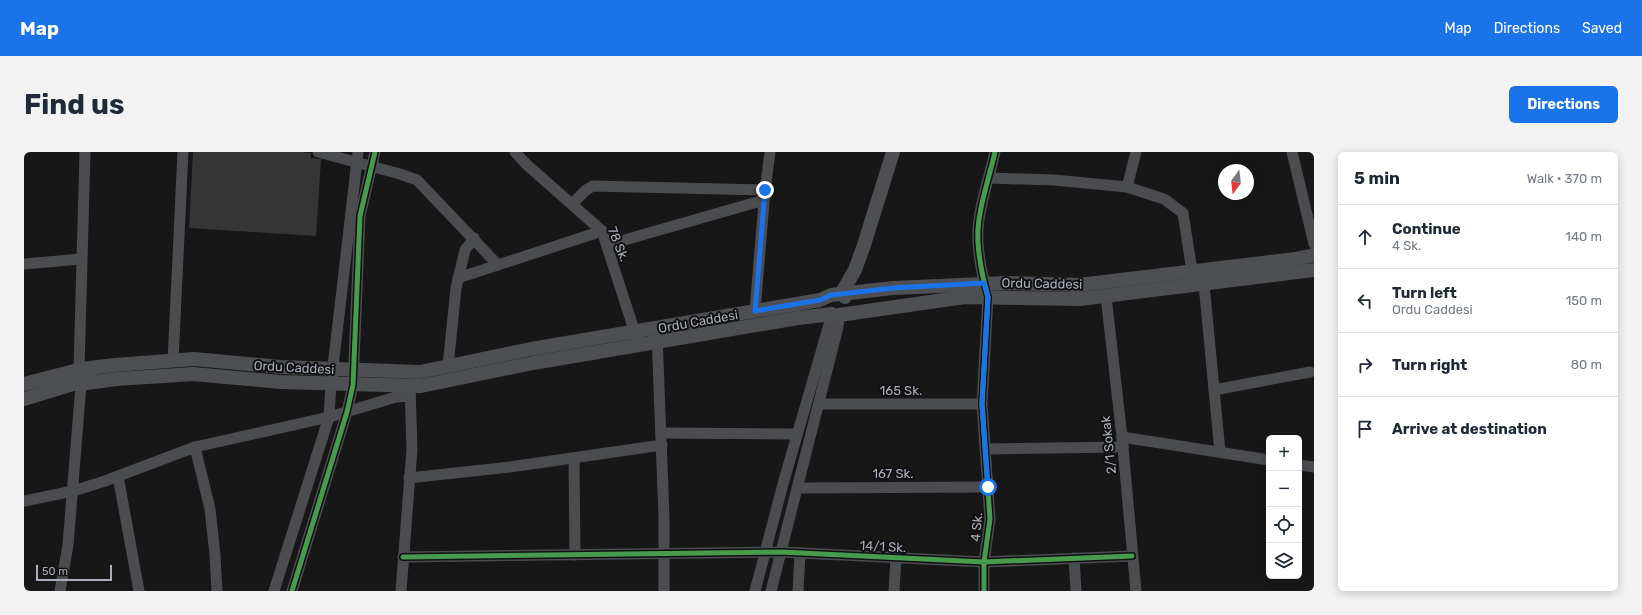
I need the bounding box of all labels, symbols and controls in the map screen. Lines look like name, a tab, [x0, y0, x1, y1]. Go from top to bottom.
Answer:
text: Map	[20, 17, 59, 40]
text: Map	[1445, 20, 1472, 37]
text: Directions	[1494, 20, 1560, 37]
text: Saved	[1582, 20, 1622, 37]
button: Directions	[1509, 86, 1618, 123]
text: Find us	[24, 88, 124, 121]
north arrow	[1218, 164, 1254, 200]
text: 5 min	[1354, 168, 1400, 188]
text: Walk · 370 m	[1527, 171, 1602, 186]
route end	[756, 181, 774, 199]
text: Continue	[1392, 220, 1461, 238]
street label: 78 Sk.	[605, 225, 632, 264]
icon: ahead	[1354, 226, 1376, 248]
text: 140 m	[1565, 229, 1602, 244]
text: 4 Sk.	[1392, 238, 1421, 253]
street label: Ordu Caddesi	[1002, 275, 1082, 292]
text: Turn left	[1392, 284, 1457, 302]
icon: left	[1354, 290, 1376, 312]
text: 150 m	[1566, 293, 1602, 308]
text: Ordu Caddesi	[1392, 302, 1473, 317]
street label: Ordu Caddesi	[657, 307, 739, 336]
icon: right	[1354, 354, 1376, 376]
text: Turn right	[1392, 356, 1467, 374]
text: 80 m	[1571, 357, 1602, 372]
street label: Ordu Caddesi	[253, 358, 335, 377]
street label: 165 Sk.	[880, 383, 922, 398]
street label: 2/1 Sokak	[1098, 415, 1119, 475]
icon: arrive	[1354, 418, 1376, 440]
text: Arrive at destination	[1392, 420, 1547, 438]
map controls	[1266, 435, 1302, 579]
button: +	[1266, 435, 1302, 471]
street label: 167 Sk.	[873, 466, 913, 481]
button: −	[1266, 471, 1302, 507]
route start	[979, 478, 997, 496]
button: locate	[1266, 507, 1302, 543]
street label: 4 Sk.	[968, 512, 985, 542]
street label: 14/1 Sk.	[859, 538, 907, 555]
button: layers	[1266, 543, 1302, 579]
scale bar	[36, 563, 112, 582]
text: 50 m	[42, 565, 68, 578]

